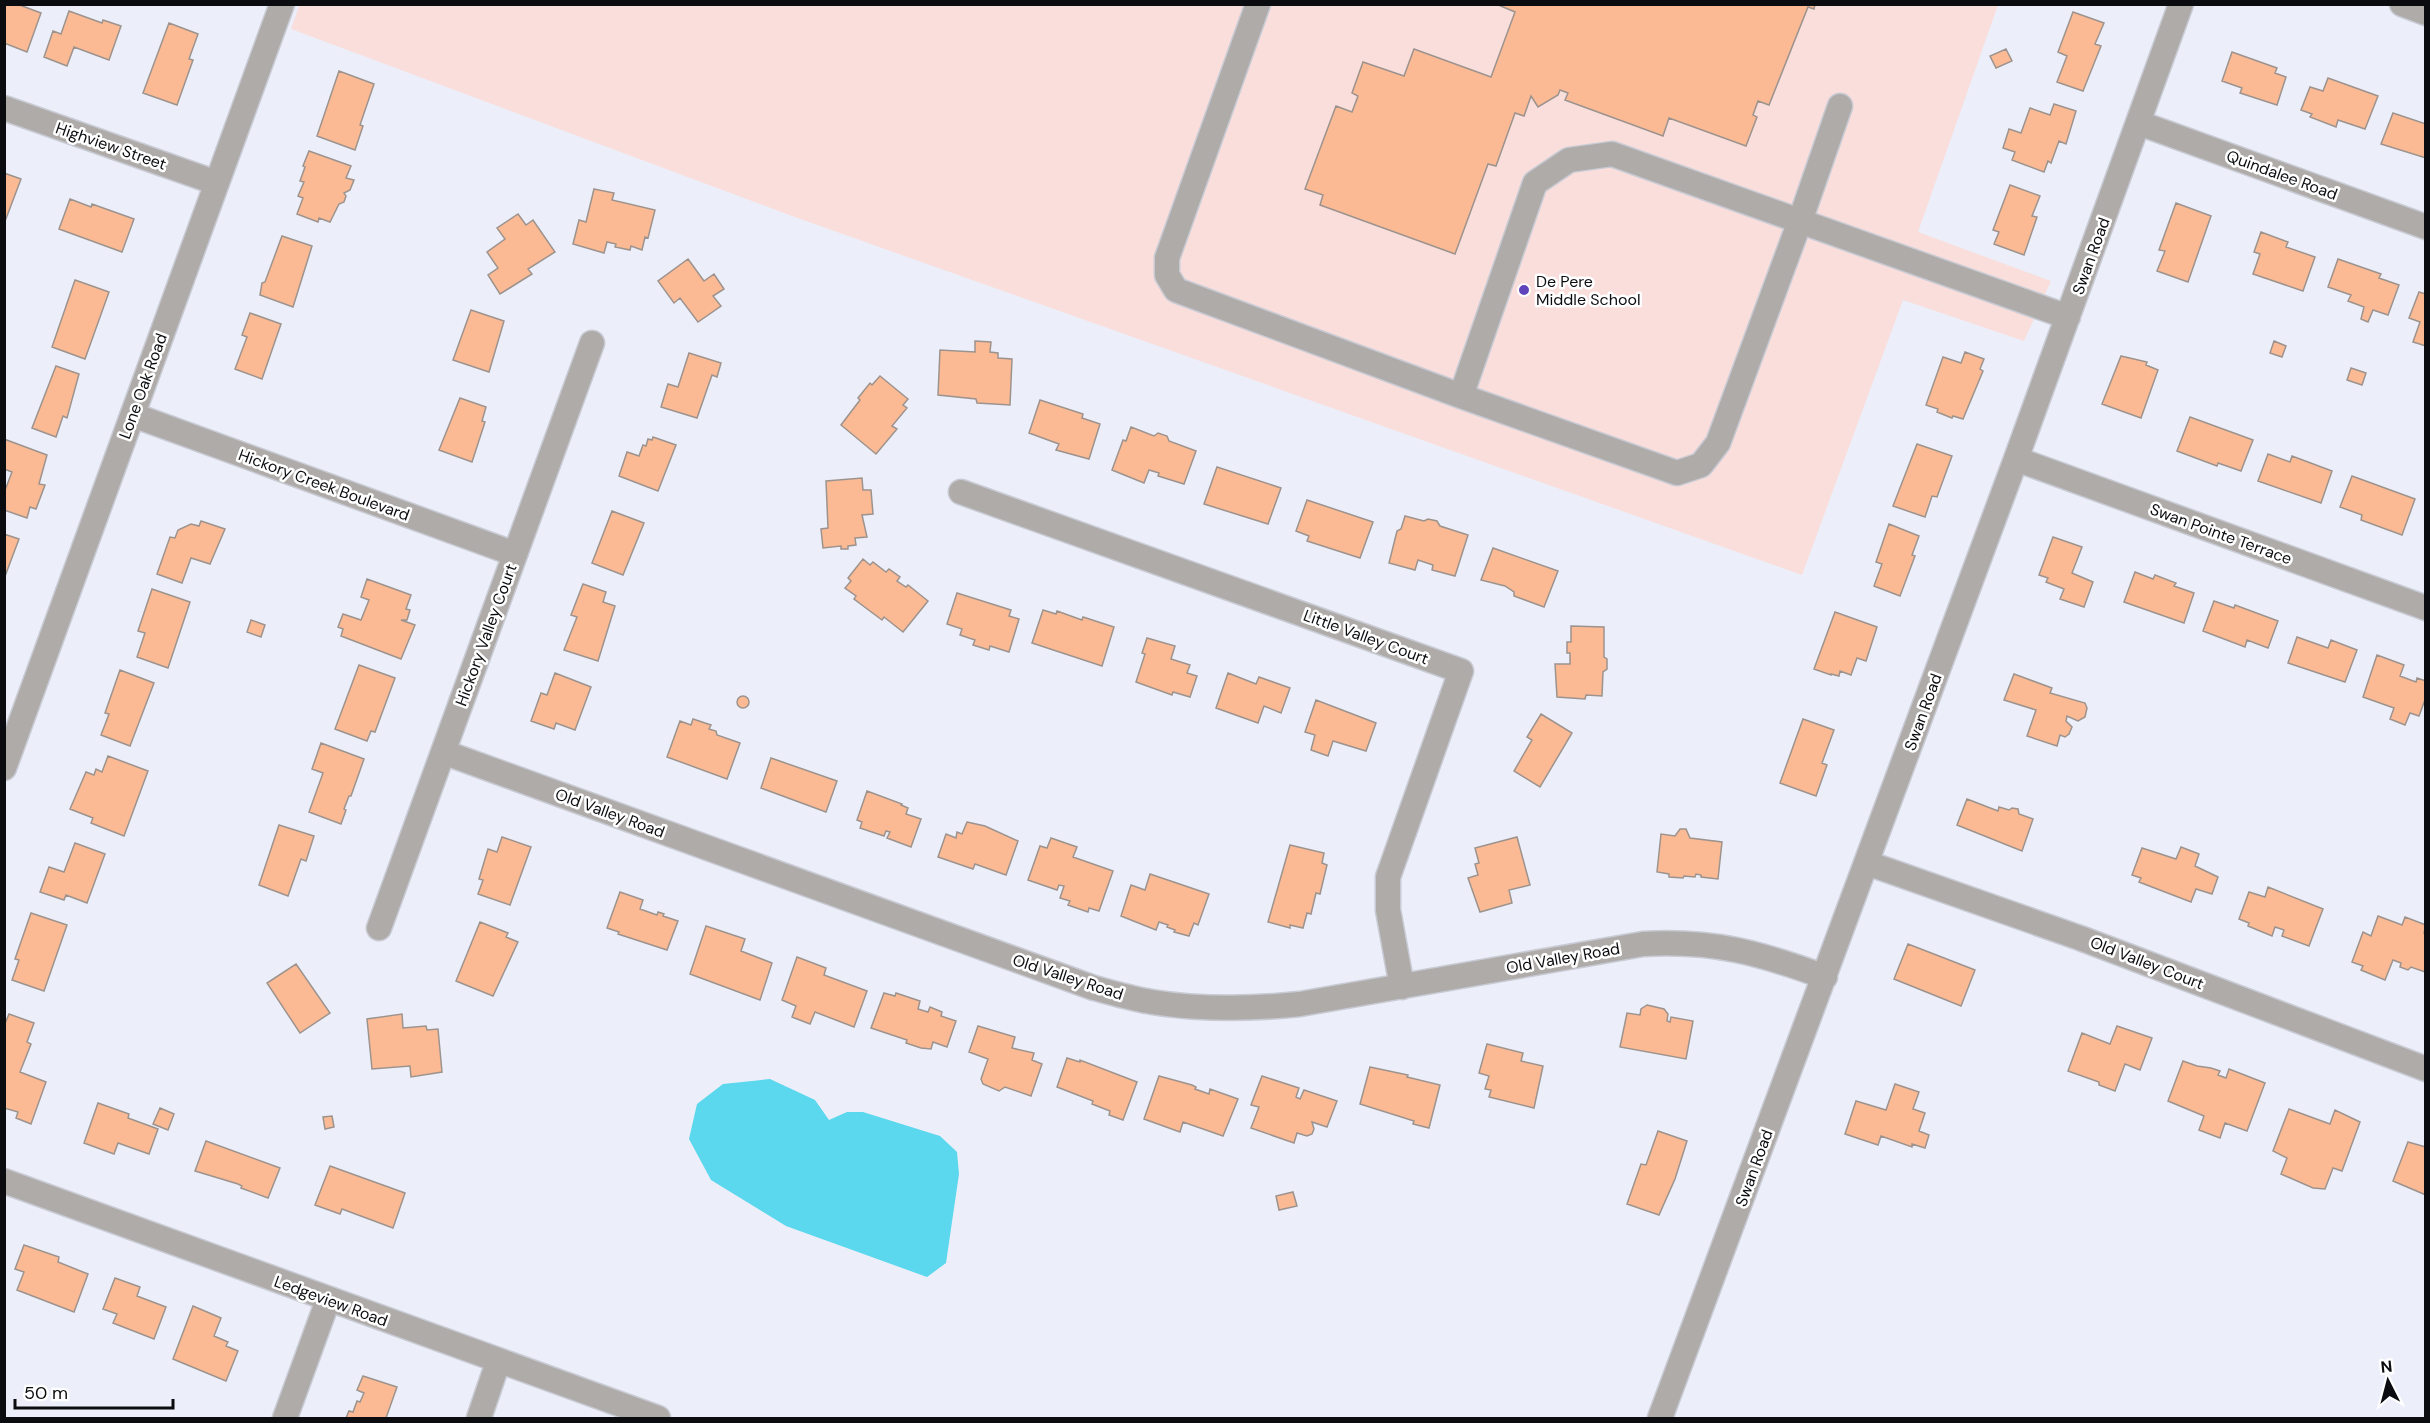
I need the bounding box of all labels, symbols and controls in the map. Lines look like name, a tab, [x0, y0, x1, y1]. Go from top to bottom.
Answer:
street label: Highview Street	[53, 117, 169, 175]
street label: Quindalee Road	[2224, 145, 2340, 205]
street label: Swan Road	[2067, 215, 2115, 297]
place label: De Pere Middle School	[1536, 271, 1640, 310]
marker: De Pere Middle School	[1517, 283, 1531, 297]
street label: Lone Oak Road	[114, 330, 172, 442]
street label: Hickory Creek Boulevard	[236, 444, 412, 526]
street label: Swan Pointe Terrace	[2147, 499, 2295, 569]
street label: Hickory Valley Court	[451, 561, 521, 709]
street label: Little Valley Court	[1301, 605, 1431, 669]
street label: Swan Road	[1899, 671, 1947, 753]
street label: Old Valley Road	[552, 783, 668, 843]
street label: Old Valley Court	[2087, 932, 2207, 994]
street label: Old Valley Road	[1505, 938, 1621, 978]
street label: Old Valley Road	[1010, 949, 1126, 1005]
street label: Swan Road	[1730, 1127, 1778, 1209]
street label: Ledgeview Road	[271, 1271, 391, 1331]
north arrow	[2358, 1351, 2418, 1411]
text: N	[2380, 1356, 2393, 1378]
scale bar	[15, 1372, 172, 1410]
text: 50 m	[24, 1381, 68, 1405]

